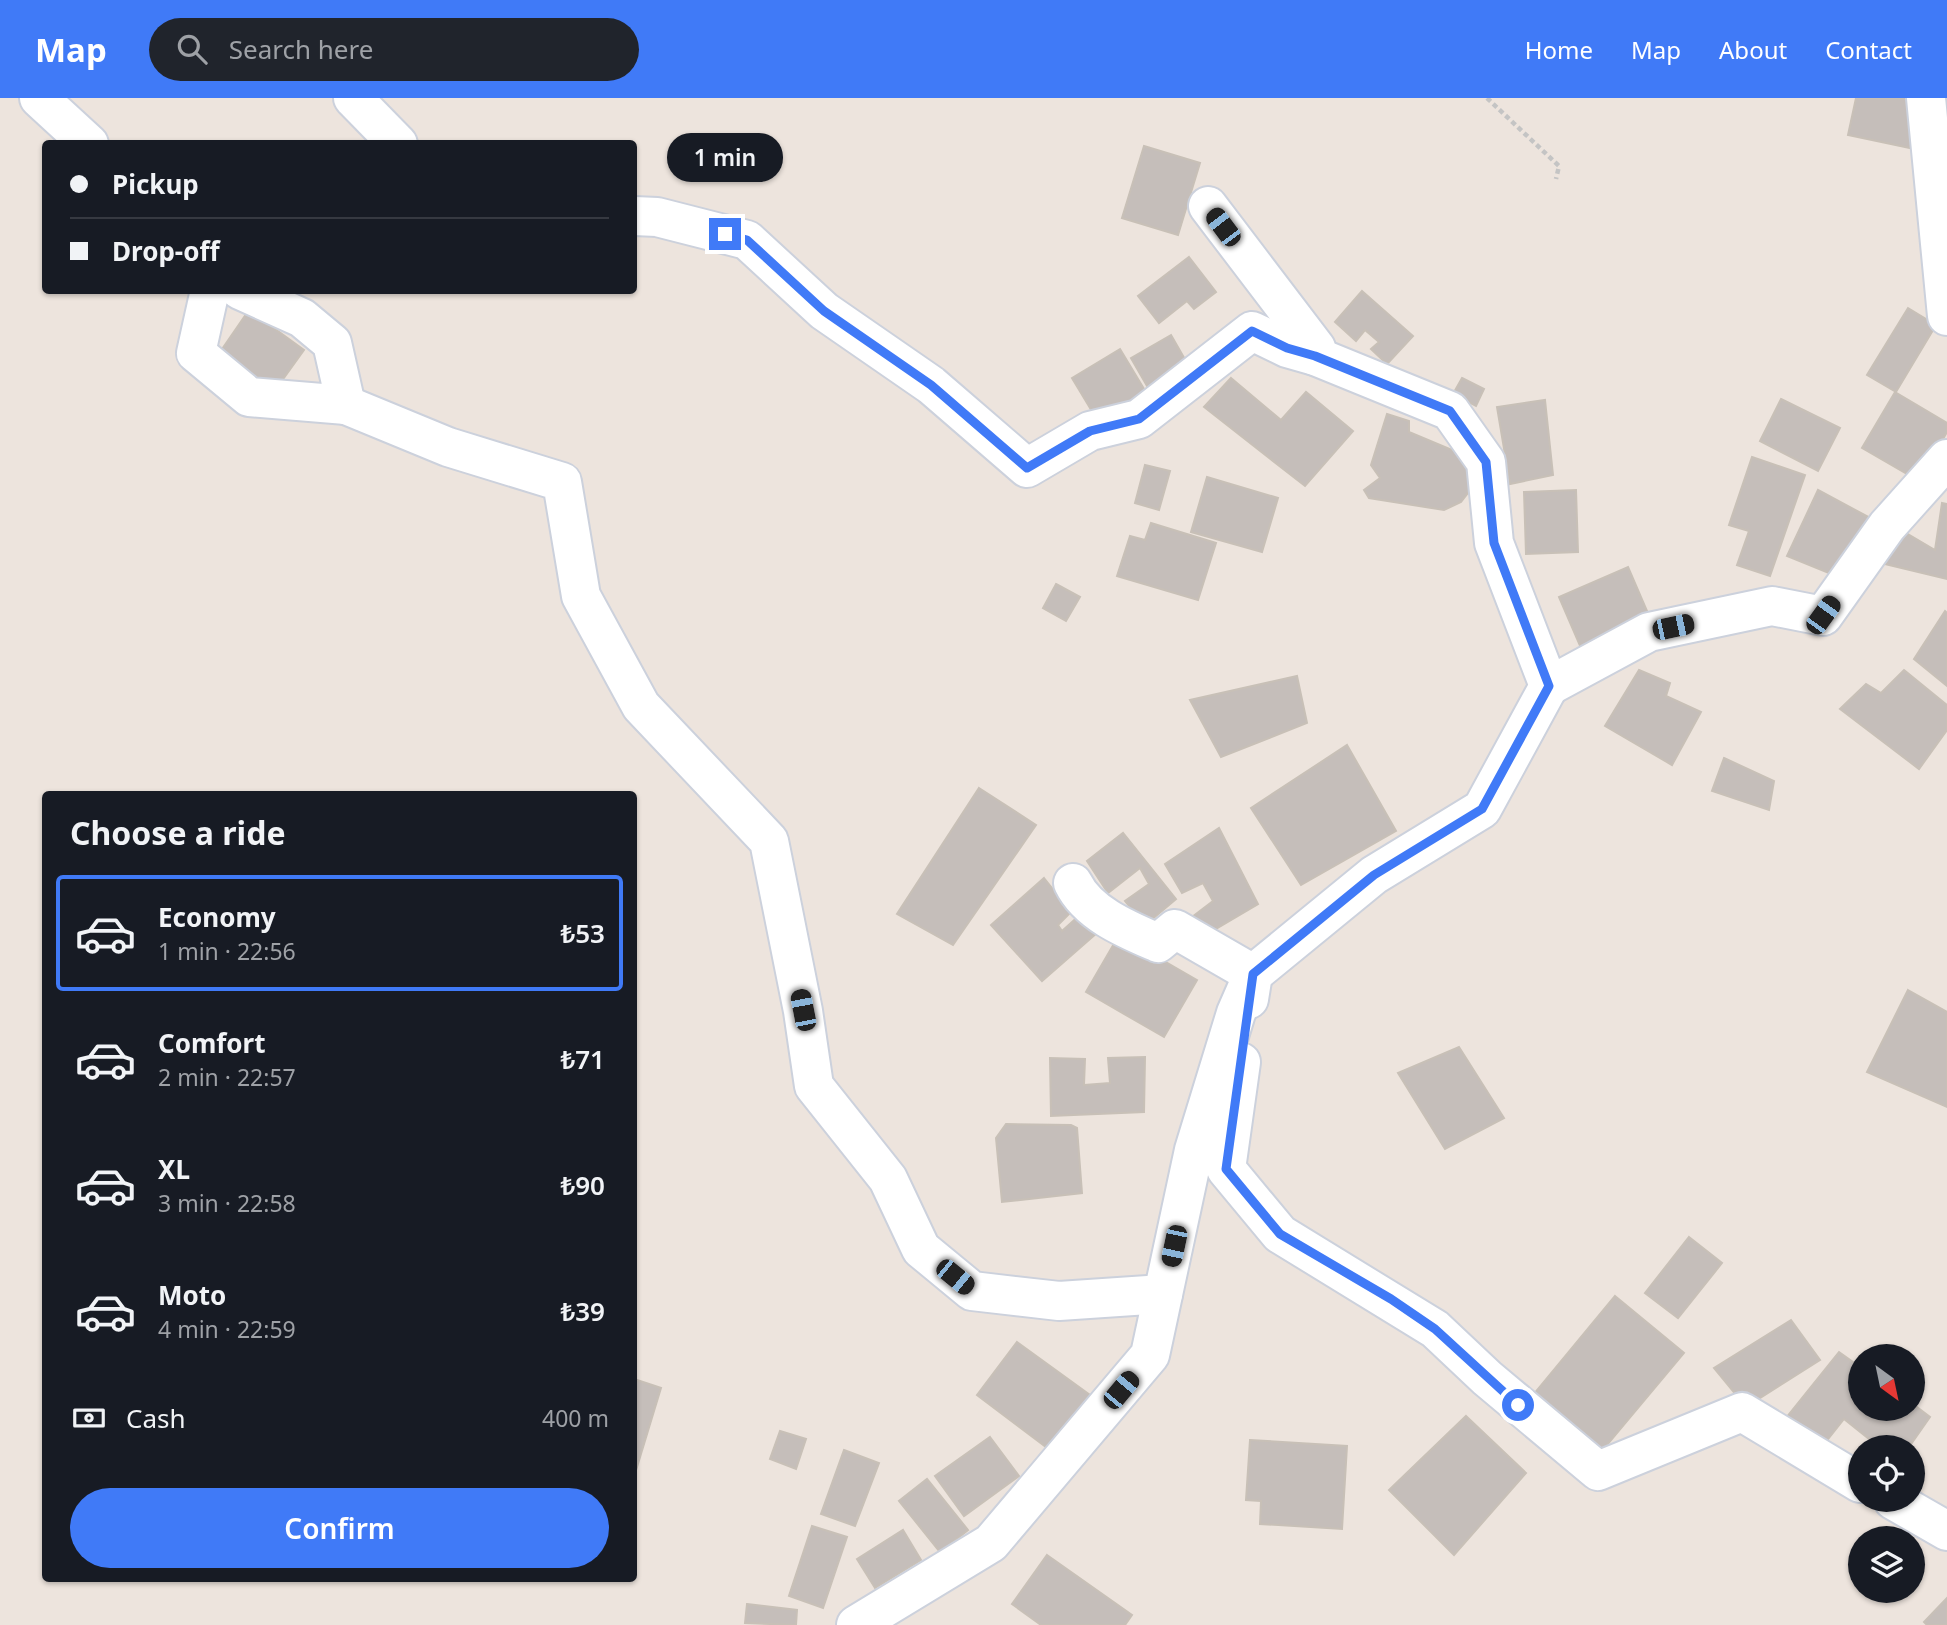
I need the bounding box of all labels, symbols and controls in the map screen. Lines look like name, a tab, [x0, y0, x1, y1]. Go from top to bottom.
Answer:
search box	[149, 18, 639, 81]
text: Map	[35, 27, 107, 72]
icon: search	[173, 30, 211, 68]
text: Search here	[229, 31, 373, 67]
text: Home	[1525, 33, 1593, 66]
text: Map	[1631, 33, 1681, 66]
text: About	[1719, 33, 1787, 66]
text: Contact	[1825, 33, 1912, 66]
callout: 1 min	[667, 132, 783, 181]
text: 1 min	[694, 141, 756, 173]
text: Pickup	[112, 166, 199, 202]
car	[1202, 204, 1245, 250]
route end	[709, 218, 741, 250]
text: Drop-off	[112, 233, 219, 269]
car	[1803, 592, 1844, 638]
car	[1651, 612, 1696, 642]
text: Choose a ride	[70, 811, 286, 854]
text: Economy	[158, 899, 276, 935]
icon: car	[74, 902, 137, 965]
text: ₺53	[560, 915, 605, 951]
text: 1 min · 22:56	[158, 935, 296, 967]
car	[789, 987, 818, 1033]
text: Comfort	[158, 1025, 266, 1061]
icon: car	[74, 1028, 137, 1091]
text: ₺71	[560, 1041, 605, 1077]
text: 2 min · 22:57	[158, 1061, 296, 1093]
text: XL	[158, 1151, 190, 1187]
icon: car	[74, 1154, 137, 1217]
text: ₺90	[560, 1167, 605, 1203]
text: 3 min · 22:58	[158, 1187, 296, 1219]
car	[1160, 1223, 1189, 1269]
car	[933, 1256, 978, 1298]
text: Moto	[158, 1277, 226, 1313]
icon: car	[74, 1280, 137, 1343]
text: ₺39	[560, 1293, 605, 1329]
text: 4 min · 22:59	[158, 1313, 296, 1345]
north arrow	[1848, 1344, 1925, 1421]
map controls	[1848, 1344, 1925, 1603]
car	[1100, 1367, 1143, 1413]
route start	[1502, 1389, 1534, 1421]
icon: cash	[70, 1399, 108, 1437]
text: Cash	[126, 1400, 186, 1436]
text: 400 m	[542, 1402, 609, 1434]
button: locate	[1848, 1435, 1925, 1512]
button: Confirm	[70, 1488, 609, 1568]
button: layers	[1848, 1526, 1925, 1603]

